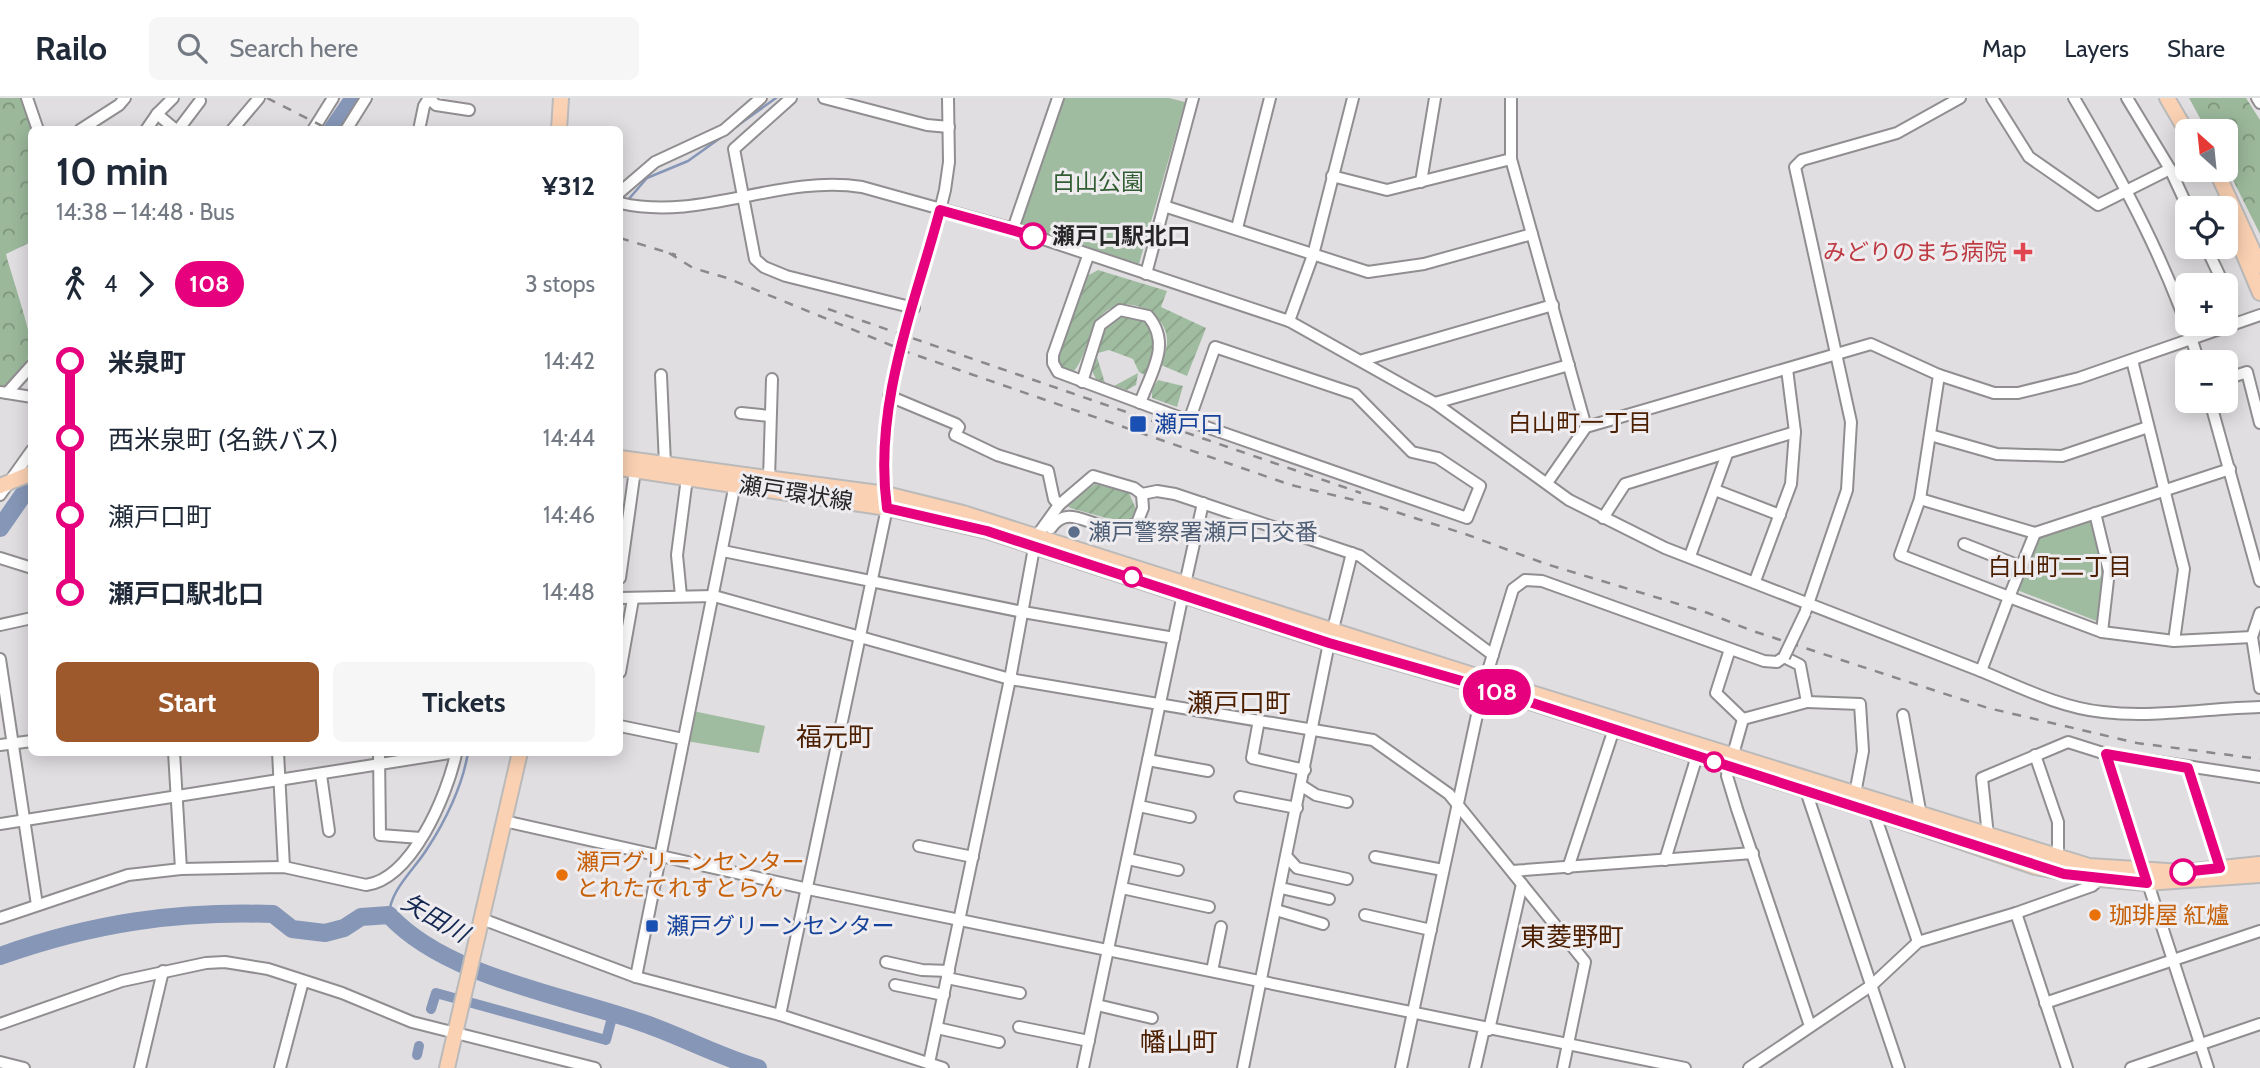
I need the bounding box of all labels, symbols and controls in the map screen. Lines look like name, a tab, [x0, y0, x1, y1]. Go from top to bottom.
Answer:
search box	[149, 17, 639, 80]
text: Railo	[35, 28, 107, 68]
icon: search	[173, 29, 211, 67]
text: Search here	[229, 32, 358, 64]
text: Map	[1982, 34, 2026, 63]
text: Layers	[2064, 34, 2129, 63]
text: Share	[2167, 34, 2225, 63]
north arrow	[2175, 119, 2238, 182]
map controls	[2175, 119, 2238, 413]
text: 10 min	[56, 148, 169, 195]
park label: 白山公園	[1052, 168, 1144, 196]
text: ¥312	[542, 170, 595, 202]
button: locate	[2175, 196, 2238, 259]
text: 14:38 – 14:48 · Bus	[56, 198, 235, 226]
place label: 瀬戸口駅北口	[1052, 222, 1190, 250]
marker: 瀬戸口駅北口	[1020, 223, 1046, 249]
place label: みどりのまち病院	[1823, 238, 2007, 266]
marker: みどりのまち病院	[2013, 242, 2033, 262]
icon: walk	[56, 265, 94, 303]
icon: forward	[127, 265, 165, 303]
text: 108	[189, 269, 230, 298]
text: 4	[104, 270, 117, 298]
text: 3 stops	[525, 270, 595, 298]
button: +	[2175, 273, 2238, 336]
text: 米泉町	[108, 347, 186, 379]
text: 14:42	[544, 347, 595, 375]
button: −	[2175, 350, 2238, 413]
district label: 白山町一丁目	[1508, 408, 1652, 437]
place label: 瀬戸口	[1154, 410, 1223, 438]
marker: 瀬戸口	[1128, 414, 1148, 434]
text: 西米泉町 (名鉄バス)	[108, 424, 338, 456]
text: 14:44	[543, 424, 595, 452]
street label: 瀬戸環状線	[737, 470, 855, 516]
text: 瀬戸口町	[108, 501, 212, 533]
text: 14:46	[543, 501, 595, 529]
place label: 瀬戸警察署瀬戸口交番	[1088, 518, 1318, 546]
marker: 瀬戸警察署瀬戸口交番	[1066, 524, 1082, 540]
district label: 白山町二丁目	[1988, 552, 2132, 581]
unlabelled marker	[1122, 567, 1142, 587]
text: 瀬戸口駅北口	[108, 578, 264, 610]
text: 14:48	[542, 578, 595, 606]
button: Start	[56, 662, 319, 742]
button: Tickets	[333, 662, 595, 742]
line badge: 108	[1457, 669, 1537, 715]
text: 108	[1477, 677, 1517, 706]
district label: 瀬戸口町	[1187, 687, 1291, 719]
district label: 福元町	[796, 721, 874, 753]
unlabelled marker	[1704, 752, 1724, 772]
place label: 瀬戸グリーンセンター とれたてれすとらん	[576, 848, 805, 902]
unlabelled marker	[2170, 859, 2196, 885]
marker: 瀬戸グリーンセンター とれたてれすとらん	[554, 867, 570, 883]
water label: 矢田川	[397, 887, 476, 950]
place label: 珈琲屋 紅爐	[2109, 901, 2229, 929]
marker: 珈琲屋 紅爐	[2087, 907, 2103, 923]
place label: 瀬戸グリーンセンター	[666, 912, 895, 940]
marker: 瀬戸グリーンセンター	[644, 918, 660, 934]
district label: 東菱野町	[1520, 921, 1624, 953]
district label: 幡山町	[1140, 1026, 1218, 1058]

